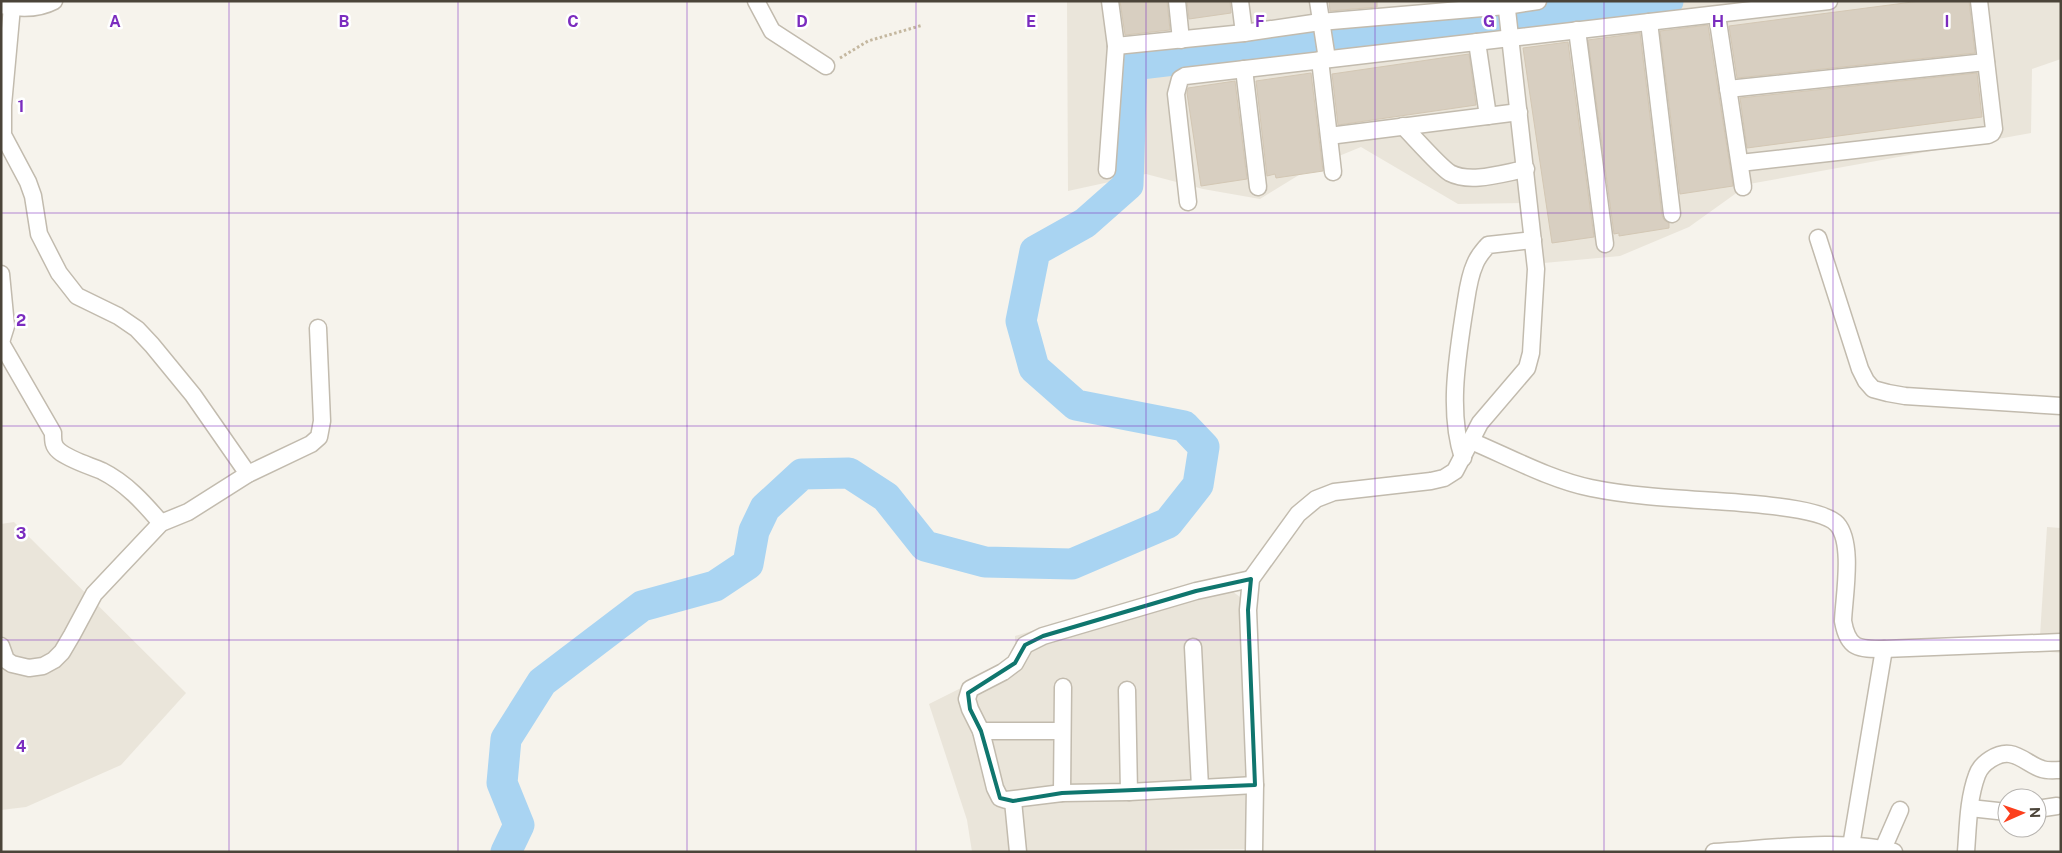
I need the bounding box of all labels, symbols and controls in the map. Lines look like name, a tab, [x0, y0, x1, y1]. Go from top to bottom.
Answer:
text: A	[109, 12, 121, 31]
text: B	[339, 12, 350, 31]
text: C	[567, 12, 579, 31]
text: D	[796, 12, 808, 31]
text: E	[1026, 12, 1036, 31]
text: F	[1255, 12, 1265, 31]
text: G	[1483, 12, 1495, 31]
text: H	[1712, 12, 1724, 31]
text: I	[1945, 12, 1949, 31]
text: 1	[18, 97, 24, 116]
text: 2	[16, 311, 26, 330]
text: 3	[16, 524, 26, 543]
text: 4	[16, 737, 27, 756]
north arrow	[1997, 788, 2047, 838]
text: N	[2027, 807, 2043, 818]

